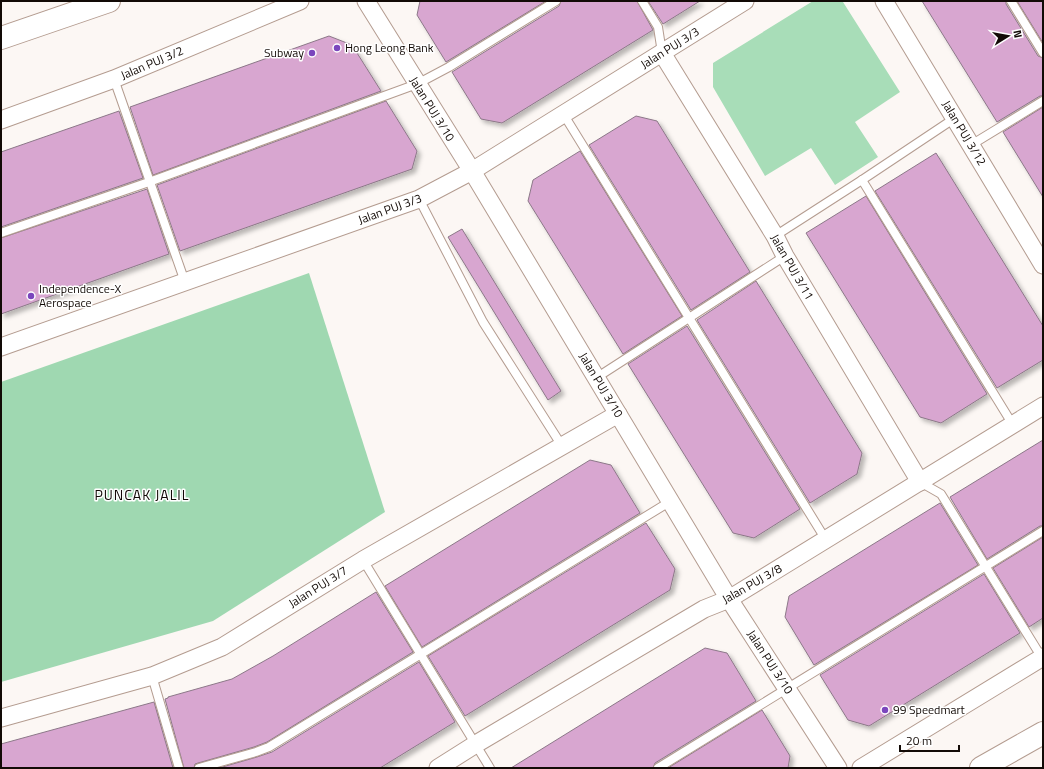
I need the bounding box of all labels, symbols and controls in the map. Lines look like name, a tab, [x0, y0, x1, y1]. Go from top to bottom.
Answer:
north arrow	[988, 16, 1028, 56]
street label: Jalan PUJ 3/3	[637, 22, 703, 73]
text: N	[1009, 29, 1026, 39]
place label: Hong Leong Bank	[345, 38, 434, 57]
street label: Jalan PUJ 3/2	[117, 41, 186, 84]
place label: Subway	[264, 43, 304, 62]
marker: Hong Leong Bank	[332, 43, 342, 53]
marker: Subway	[307, 48, 317, 58]
street label: Jalan PUJ 3/10	[405, 73, 460, 145]
street label: Jalan PUJ 3/12	[937, 96, 991, 169]
street label: Jalan PUJ 3/3	[355, 188, 424, 229]
street label: Jalan PUJ 3/11	[766, 230, 819, 303]
place label: Independence-X Aerospace	[39, 279, 121, 312]
marker: Independence-X Aerospace	[26, 291, 36, 301]
street label: Jalan PUJ 3/10	[574, 348, 629, 421]
district label: PUNCAK JALIL	[94, 484, 190, 505]
street label: Jalan PUJ 3/8	[718, 559, 786, 608]
street label: Jalan PUJ 3/7	[285, 561, 351, 612]
street label: Jalan PUJ 3/10	[743, 626, 798, 698]
place label: 99 Speedmart	[893, 700, 966, 719]
marker: 99 Speedmart	[880, 705, 890, 715]
scale bar	[900, 727, 959, 753]
text: 20 m	[906, 731, 932, 750]

